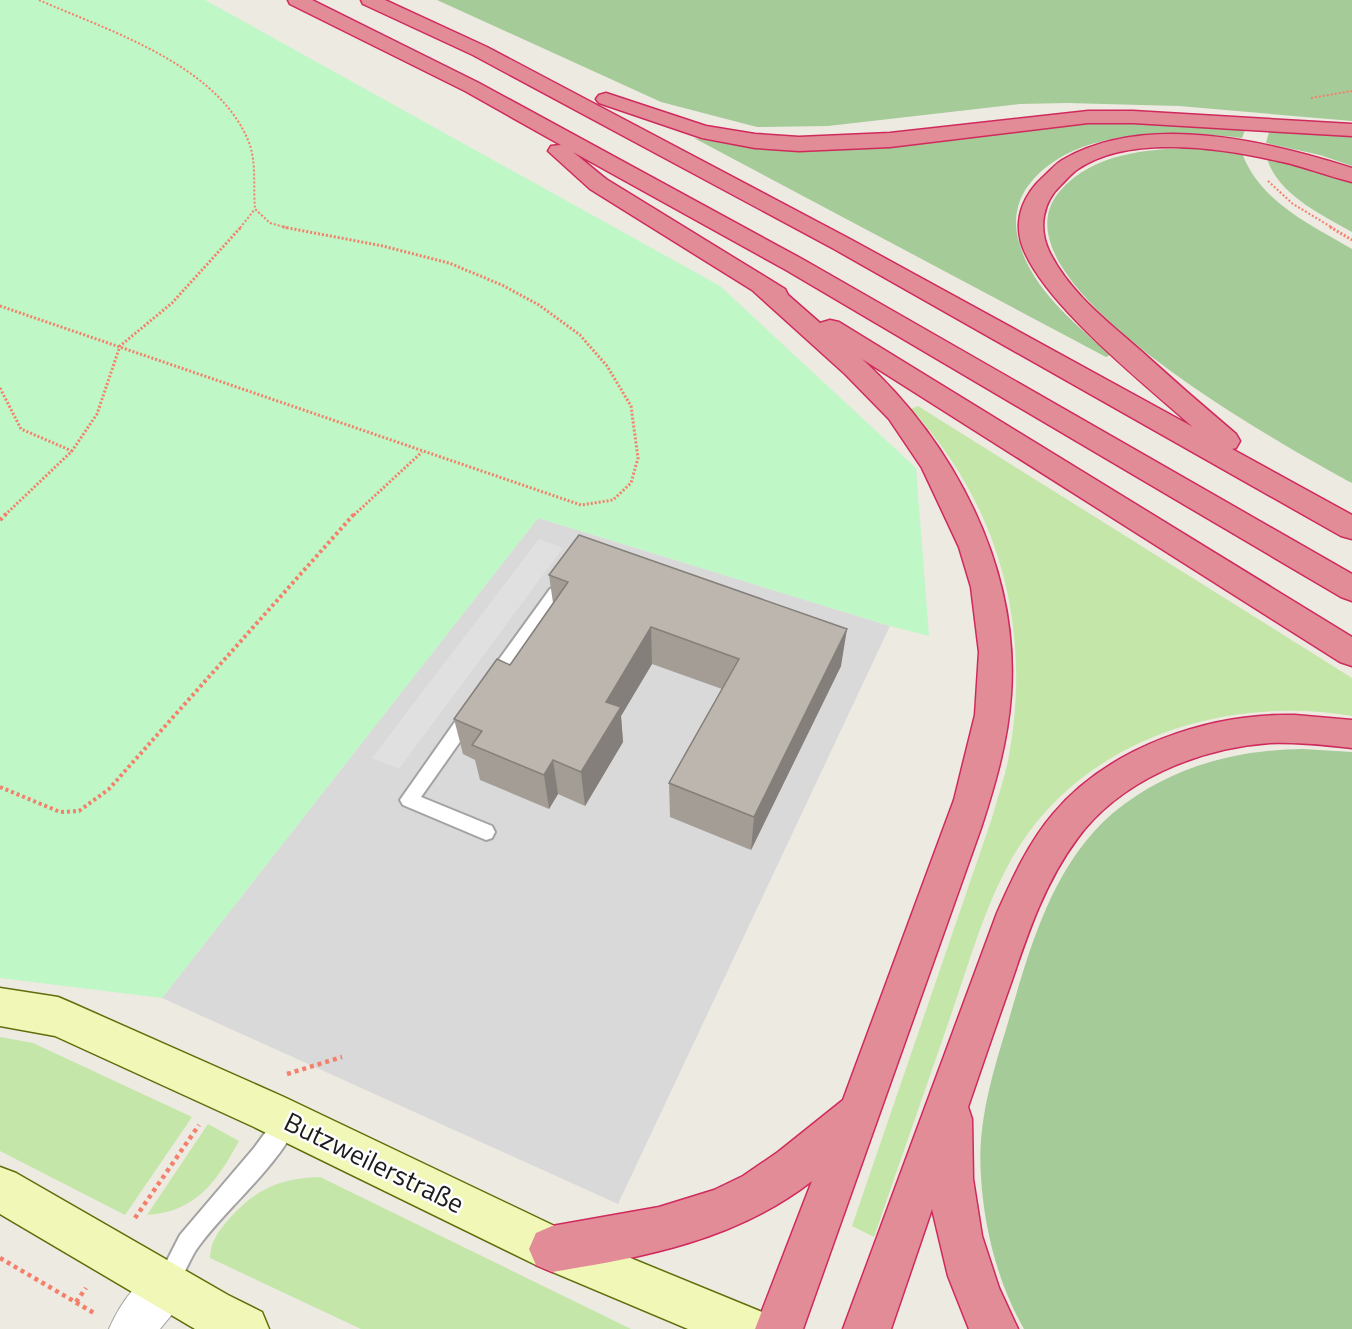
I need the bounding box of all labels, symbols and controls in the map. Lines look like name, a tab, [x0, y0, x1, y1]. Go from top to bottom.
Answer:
street label: Butzweilerstraße	[278, 1100, 472, 1223]

